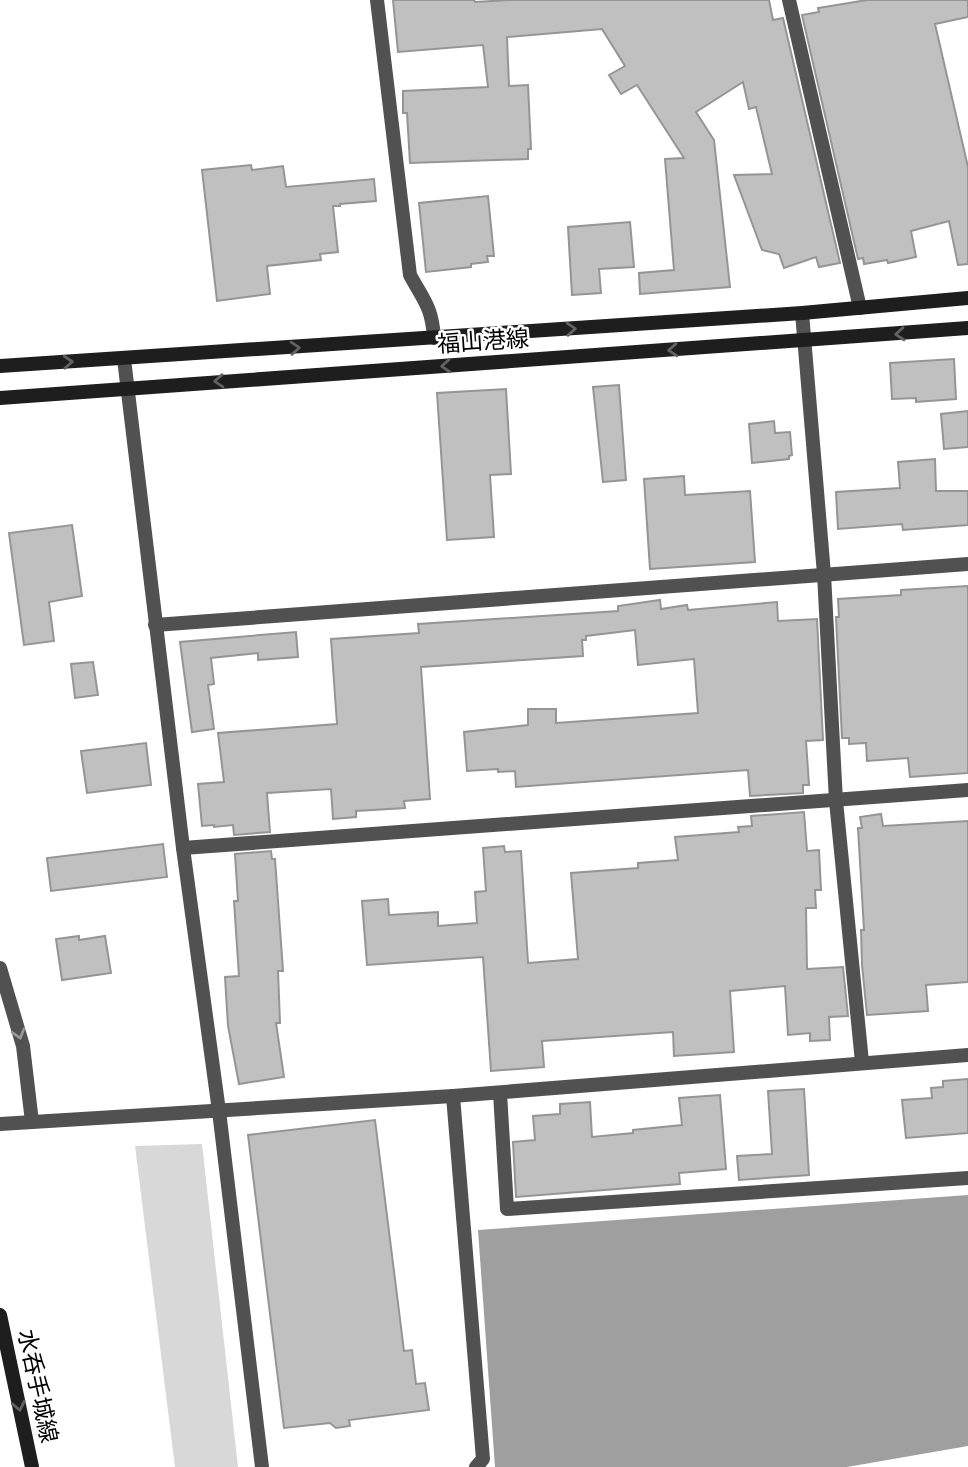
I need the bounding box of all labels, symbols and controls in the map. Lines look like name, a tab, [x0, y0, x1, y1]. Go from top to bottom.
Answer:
one-way arrow	[566, 322, 577, 337]
street label: 福山港線	[436, 323, 530, 359]
one-way arrow	[894, 326, 905, 341]
one-way arrow	[290, 340, 301, 355]
one-way arrow	[667, 343, 678, 358]
one-way arrow	[63, 355, 74, 370]
one-way arrow	[440, 358, 451, 373]
one-way arrow	[213, 373, 224, 388]
one-way arrow	[11, 1027, 26, 1039]
street label: 水呑手城線	[11, 1327, 65, 1445]
one-way arrow	[11, 1400, 26, 1412]

